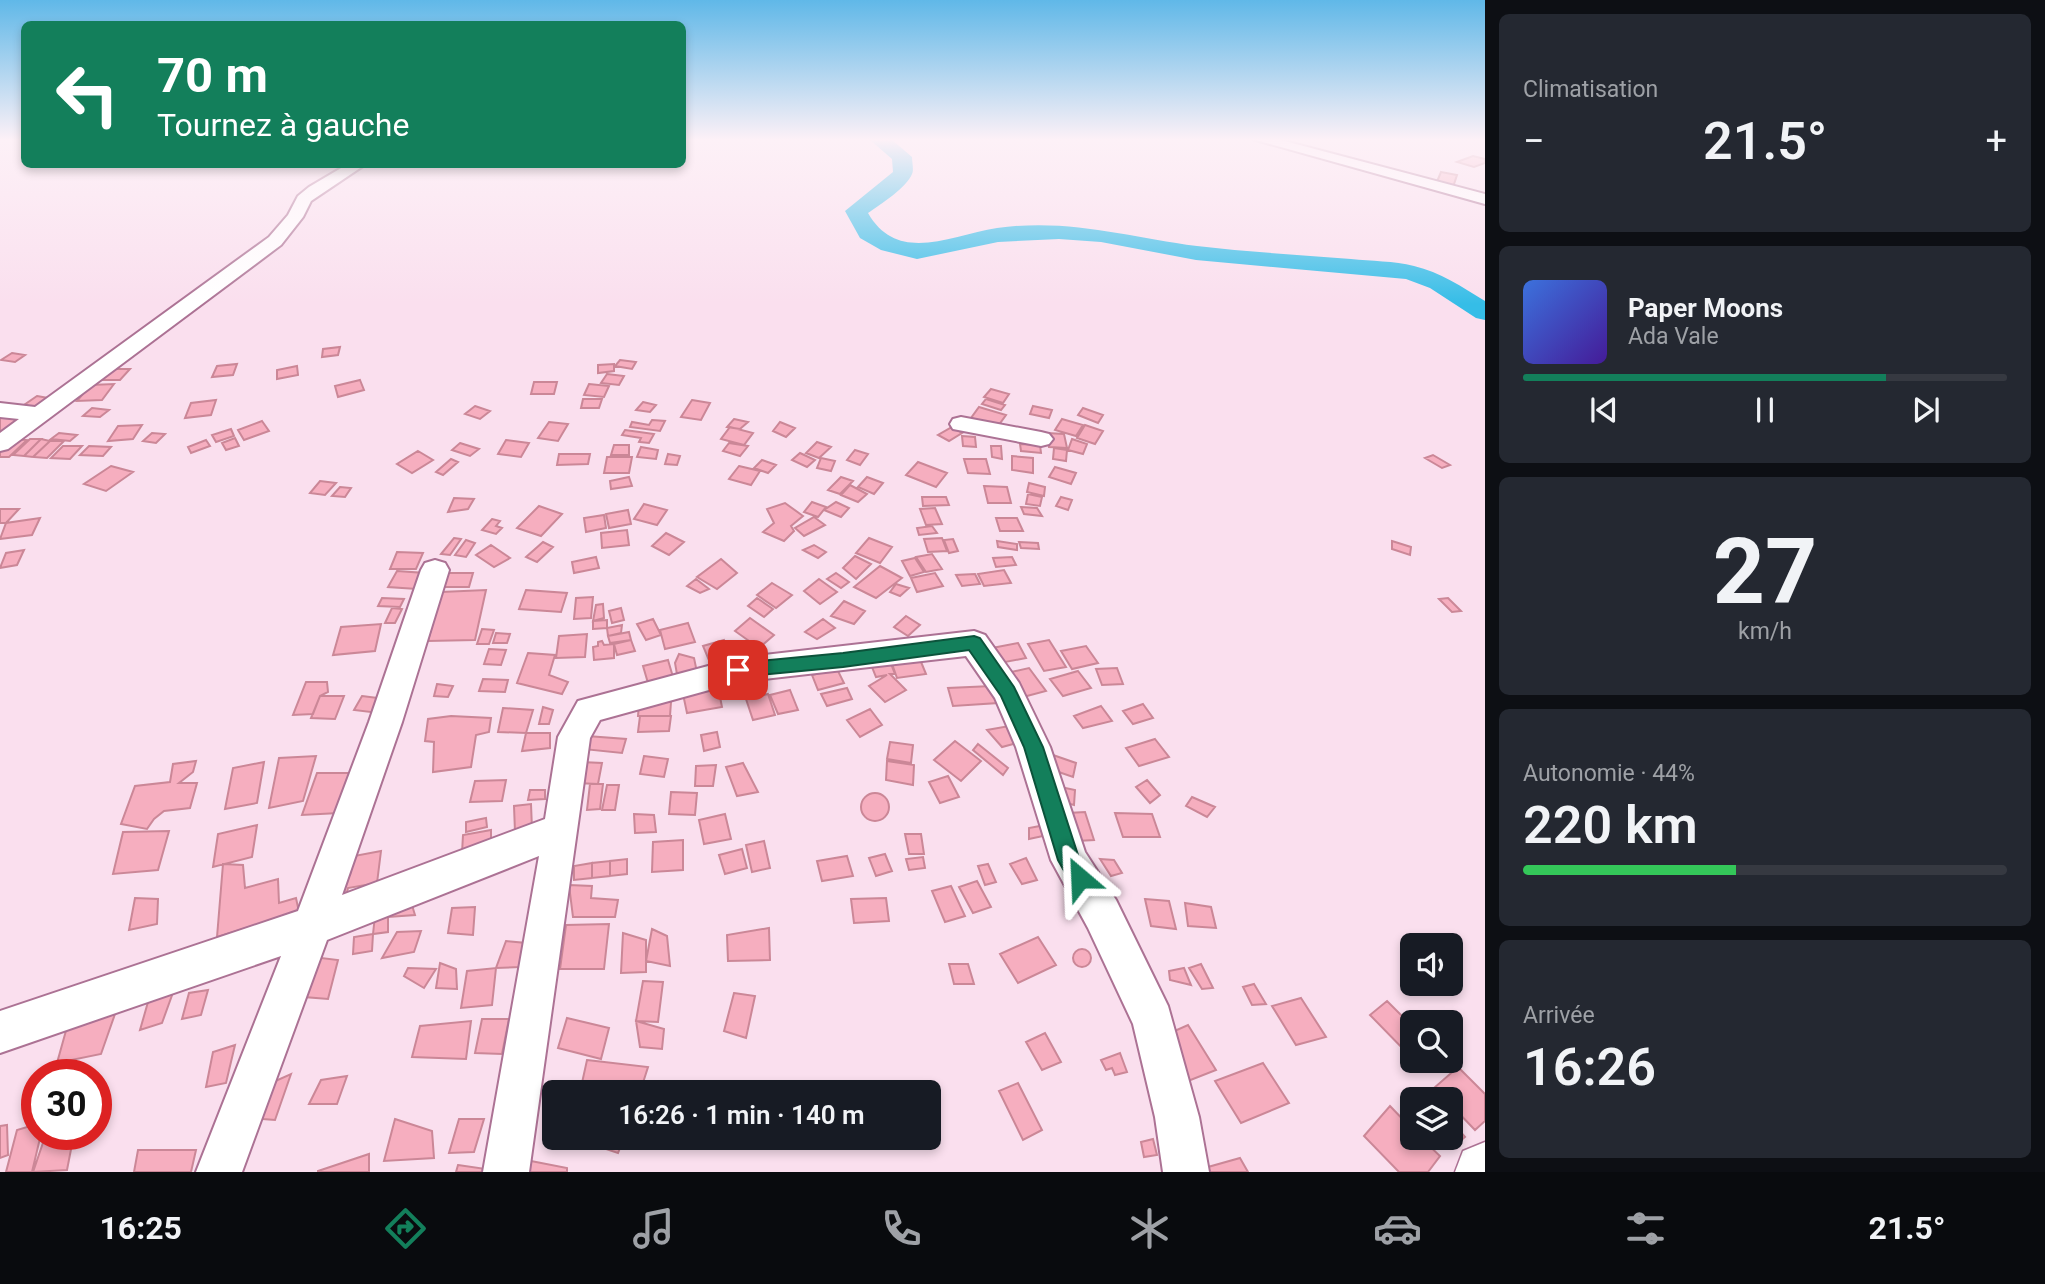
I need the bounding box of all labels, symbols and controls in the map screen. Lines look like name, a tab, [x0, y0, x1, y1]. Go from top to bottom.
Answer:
text: 70 m	[157, 47, 268, 104]
icon: left	[42, 49, 133, 140]
text: Climatisation	[1523, 76, 1658, 103]
text: Tournez à gauche	[157, 106, 409, 144]
text: 21.5°	[1703, 111, 1827, 172]
text: −	[1523, 119, 1545, 163]
text: +	[1985, 119, 2007, 163]
text: Paper Moons	[1628, 293, 1783, 323]
text: Ada Vale	[1628, 323, 1719, 350]
icon: previous	[1585, 391, 1623, 429]
icon: pause	[1746, 391, 1784, 429]
icon: next	[1907, 391, 1945, 429]
text: 27	[1713, 519, 1817, 625]
text: km/h	[1738, 618, 1792, 645]
pin	[708, 640, 768, 700]
icon: arrive	[719, 651, 757, 689]
text: Autonomie · 44%	[1523, 760, 1695, 787]
text: 220 km	[1523, 795, 1698, 856]
position arrow	[1043, 841, 1117, 915]
map controls	[1400, 933, 1463, 1150]
button: sound	[1400, 933, 1463, 996]
text: Arrivée	[1523, 1002, 1595, 1029]
button: search	[1400, 1010, 1463, 1073]
text: 16:26	[1523, 1037, 1656, 1098]
speed limit sign: 30	[21, 1059, 112, 1150]
button: layers	[1400, 1087, 1463, 1150]
text: 16:26 · 1 min · 140 m	[618, 1100, 865, 1130]
icon: directions	[381, 1204, 430, 1253]
icon: music	[629, 1204, 678, 1253]
icon: phone	[877, 1204, 926, 1253]
icon: climate	[1125, 1204, 1174, 1253]
icon: car	[1373, 1204, 1422, 1253]
icon: filters	[1621, 1204, 1670, 1253]
text: 16:25	[99, 1209, 182, 1247]
text: 21.5°	[1869, 1209, 1945, 1247]

